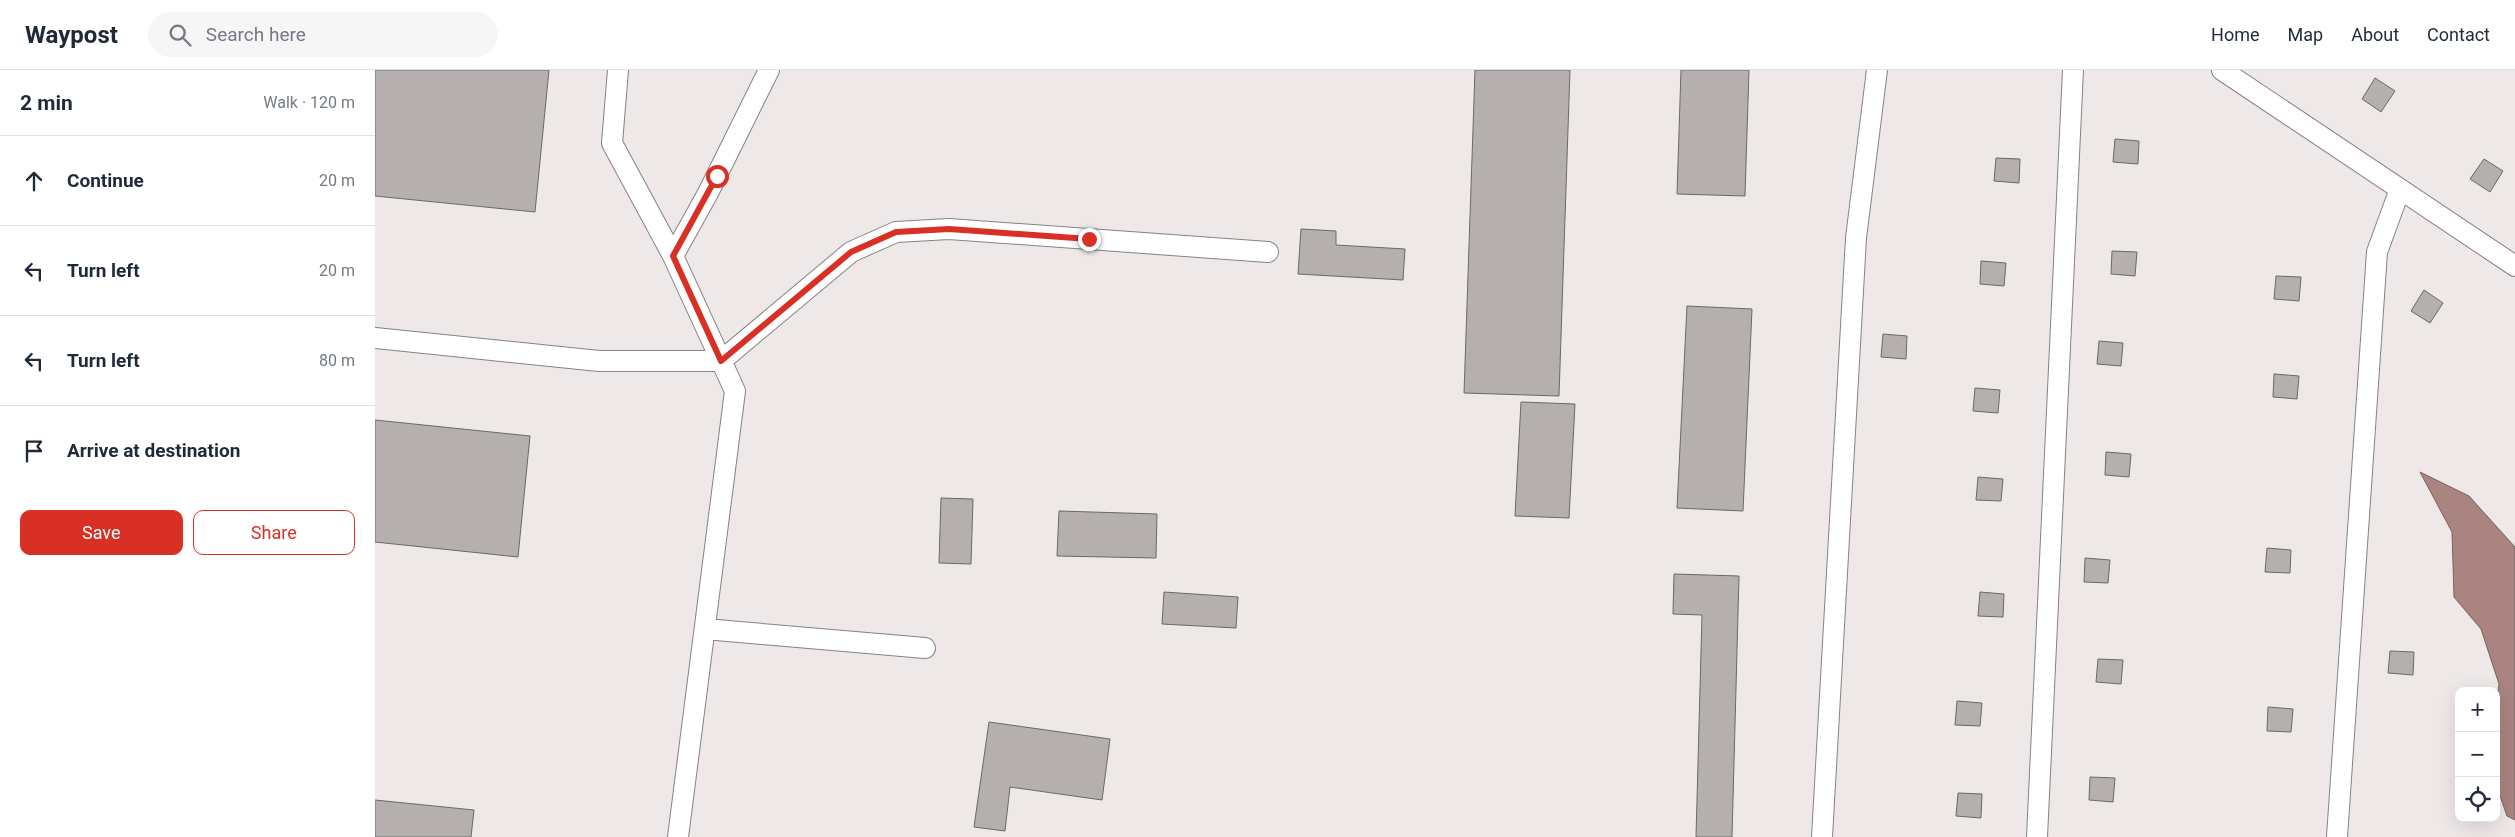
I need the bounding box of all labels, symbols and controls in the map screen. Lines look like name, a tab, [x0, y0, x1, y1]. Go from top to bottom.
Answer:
search box	[148, 12, 498, 57]
text: Waypost	[25, 21, 118, 49]
icon: search	[166, 21, 194, 49]
text: Search here	[206, 23, 306, 46]
text: Home	[2211, 24, 2260, 45]
text: Map	[2288, 24, 2323, 45]
text: About	[2351, 24, 2399, 45]
text: Contact	[2427, 24, 2490, 45]
text: 2 min	[20, 91, 73, 115]
text: Walk · 120 m	[263, 93, 355, 112]
route start	[706, 165, 729, 188]
icon: ahead	[20, 167, 48, 195]
text: Continue	[67, 169, 144, 192]
text: 20 m	[319, 171, 355, 190]
route end	[1078, 228, 1101, 251]
icon: left	[20, 257, 48, 285]
text: Turn left	[67, 259, 140, 282]
text: 20 m	[319, 261, 355, 280]
icon: left	[20, 347, 48, 375]
text: Turn left	[67, 349, 140, 372]
text: 80 m	[319, 351, 355, 370]
icon: arrive	[20, 437, 48, 465]
text: Arrive at destination	[67, 439, 240, 462]
button: Save	[20, 510, 183, 555]
button: Share	[193, 510, 355, 555]
map controls	[2455, 687, 2500, 822]
button: +	[2455, 687, 2500, 732]
button: −	[2455, 732, 2500, 777]
button: locate	[2455, 777, 2500, 822]

